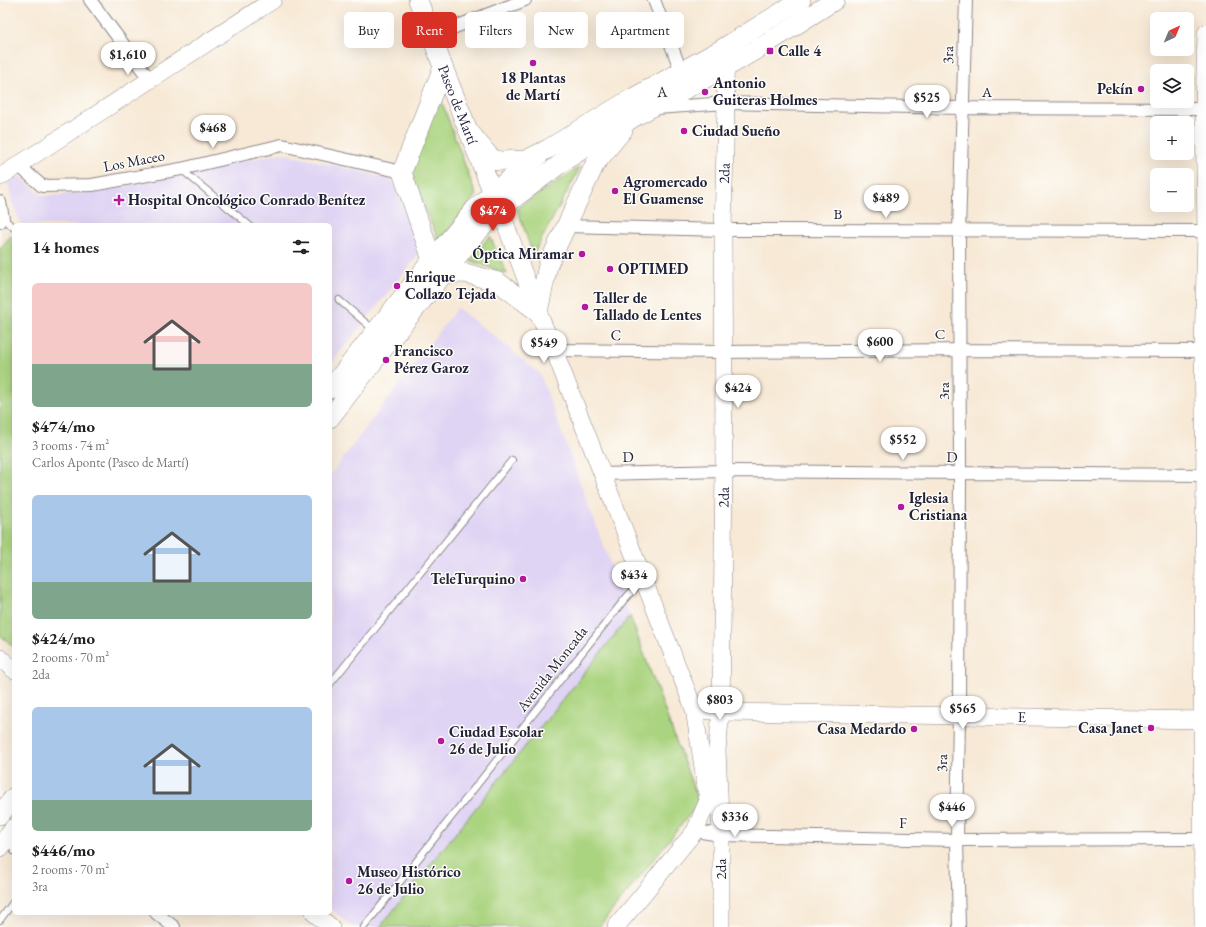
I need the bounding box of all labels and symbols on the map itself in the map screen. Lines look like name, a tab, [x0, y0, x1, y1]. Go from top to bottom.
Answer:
north arrow	[1150, 12, 1194, 56]
place label: Calle 4	[778, 41, 822, 60]
pin: $1,610	[95, 42, 161, 76]
marker: Calle 4	[765, 46, 775, 56]
street label: 3ra	[938, 46, 957, 64]
marker: 18 Plantas de Martí	[528, 58, 538, 68]
street label: Paseo de Martí	[434, 62, 483, 147]
place label: 18 Plantas de Martí	[500, 68, 566, 104]
place label: Antonio Guiteras Holmes	[712, 73, 817, 109]
place label: Pekín	[1097, 79, 1134, 98]
street label: A	[655, 82, 668, 101]
street label: A	[981, 82, 993, 101]
marker: Pekín	[1136, 84, 1146, 94]
pin: $525	[903, 85, 951, 119]
marker: Antonio Guiteras Holmes	[700, 87, 710, 97]
pin: $468	[189, 115, 237, 149]
place label: Ciudad Sueño	[692, 121, 780, 140]
marker: Ciudad Sueño	[679, 126, 689, 136]
street label: Los Maceo	[102, 145, 166, 176]
street label: 2da	[714, 163, 734, 184]
place label: Agromercado El Guamense	[622, 172, 708, 208]
pin: $489	[862, 185, 910, 219]
marker: Agromercado El Guamense	[610, 186, 620, 196]
place label: Hospital Oncológico Conrado Benítez	[128, 190, 366, 209]
marker: Hospital Oncológico Conrado Benítez	[113, 194, 125, 206]
pin: $474	[469, 198, 517, 232]
street label: B	[834, 204, 843, 223]
place label: Óptica Miramar	[472, 244, 575, 263]
marker: Óptica Miramar	[577, 249, 587, 259]
place label: OPTIMED	[618, 259, 689, 278]
marker: OPTIMED	[605, 264, 615, 274]
place label: Enrique Collazo Tejada	[405, 267, 497, 303]
marker: Enrique Collazo Tejada	[392, 281, 402, 291]
place label: Taller de Tallado de Lentes	[593, 288, 701, 324]
marker: Taller de Tallado de Lentes	[580, 302, 590, 312]
street label: C	[935, 324, 945, 343]
street label: C	[611, 325, 622, 344]
pin: $600	[856, 329, 904, 363]
pin: $549	[520, 330, 568, 364]
place label: Francisco Pérez Garoz	[394, 341, 469, 377]
marker: Francisco Pérez Garoz	[381, 355, 391, 365]
pin: $424	[714, 375, 762, 409]
street label: 3ra	[934, 382, 953, 400]
pin: $552	[879, 427, 927, 461]
street label: D	[622, 447, 634, 466]
street label: D	[946, 447, 958, 466]
street label: 2da	[714, 487, 733, 508]
place label: Iglesia Cristiana	[909, 488, 968, 524]
marker: Iglesia Cristiana	[896, 502, 906, 512]
pin: $434	[610, 562, 658, 596]
place label: TeleTurquino	[430, 569, 515, 588]
marker: TeleTurquino	[518, 574, 528, 584]
street label: Avenida Moncada	[512, 622, 591, 716]
pin: $803	[696, 687, 744, 721]
pin: $565	[939, 696, 987, 730]
street label: E	[1017, 707, 1027, 726]
place label: Casa Janet	[1078, 718, 1143, 737]
place label: Casa Medardo	[817, 719, 906, 738]
place label: Ciudad Escolar 26 de Julio	[449, 722, 544, 758]
marker: Casa Janet	[1146, 723, 1156, 733]
marker: Casa Medardo	[909, 724, 919, 734]
marker: Ciudad Escolar 26 de Julio	[436, 736, 446, 746]
street label: 3ra	[932, 754, 951, 772]
pin: $446	[928, 794, 976, 828]
pin: $336	[711, 804, 759, 838]
street label: F	[899, 813, 907, 832]
street label: 2da	[711, 859, 730, 879]
place label: Museo Histórico 26 de Julio	[357, 862, 461, 898]
marker: Museo Histórico 26 de Julio	[344, 876, 354, 886]

